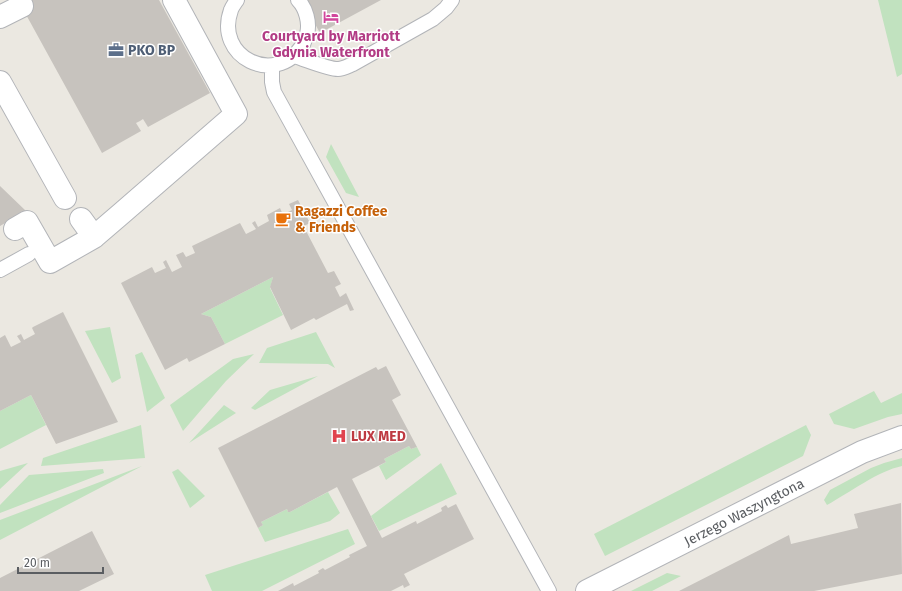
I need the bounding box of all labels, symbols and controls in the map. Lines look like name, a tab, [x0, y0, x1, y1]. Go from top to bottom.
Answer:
hotel icon: Courtyard by Marriott Gdynia Waterfront	[322, 8, 340, 26]
place label: Courtyard by Marriott Gdynia Waterfront	[262, 28, 401, 61]
office icon: PKO BP	[107, 41, 125, 59]
place label: PKO BP	[128, 42, 176, 59]
place label: Ragazzi Coffee & Friends	[295, 203, 388, 236]
cafe icon: Ragazzi Coffee & Friends	[274, 210, 292, 228]
hospital icon: LUX MED	[330, 427, 348, 445]
place label: LUX MED	[351, 428, 406, 445]
street label: Jerzego Waszyngtona	[681, 475, 807, 550]
scale bar	[18, 549, 103, 575]
text: 20 m	[24, 556, 50, 570]

